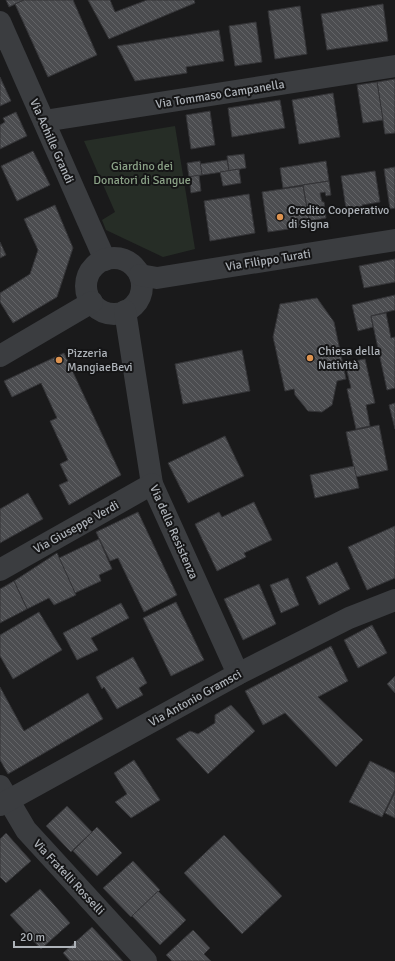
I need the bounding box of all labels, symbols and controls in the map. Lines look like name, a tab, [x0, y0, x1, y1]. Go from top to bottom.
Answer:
street label: Via Tommaso Campanella	[155, 77, 286, 112]
street label: Via Achille Grandi	[26, 96, 77, 186]
park label: Giardino dei Donatori di Sangue	[93, 159, 191, 188]
place label: Credito Cooperativo di Signa	[288, 203, 389, 232]
marker: Credito Cooperativo di Signa	[275, 212, 285, 222]
street label: Via Filippo Turati	[224, 246, 312, 275]
place label: Chiesa della Natività	[318, 344, 380, 373]
place label: Pizzeria MangiaeBevi	[67, 346, 133, 375]
marker: Chiesa della Natività	[305, 353, 315, 363]
marker: Pizzeria MangiaeBevi	[54, 355, 64, 365]
street label: Via della Resistenza	[146, 483, 201, 582]
street label: Via Giuseppe Verdi	[31, 498, 122, 557]
street label: Via Antonio Gramsci	[146, 667, 244, 730]
street label: Via Fratelli Rosselli	[30, 836, 108, 918]
scale bar	[14, 923, 75, 949]
text: 20 m	[20, 930, 45, 945]

